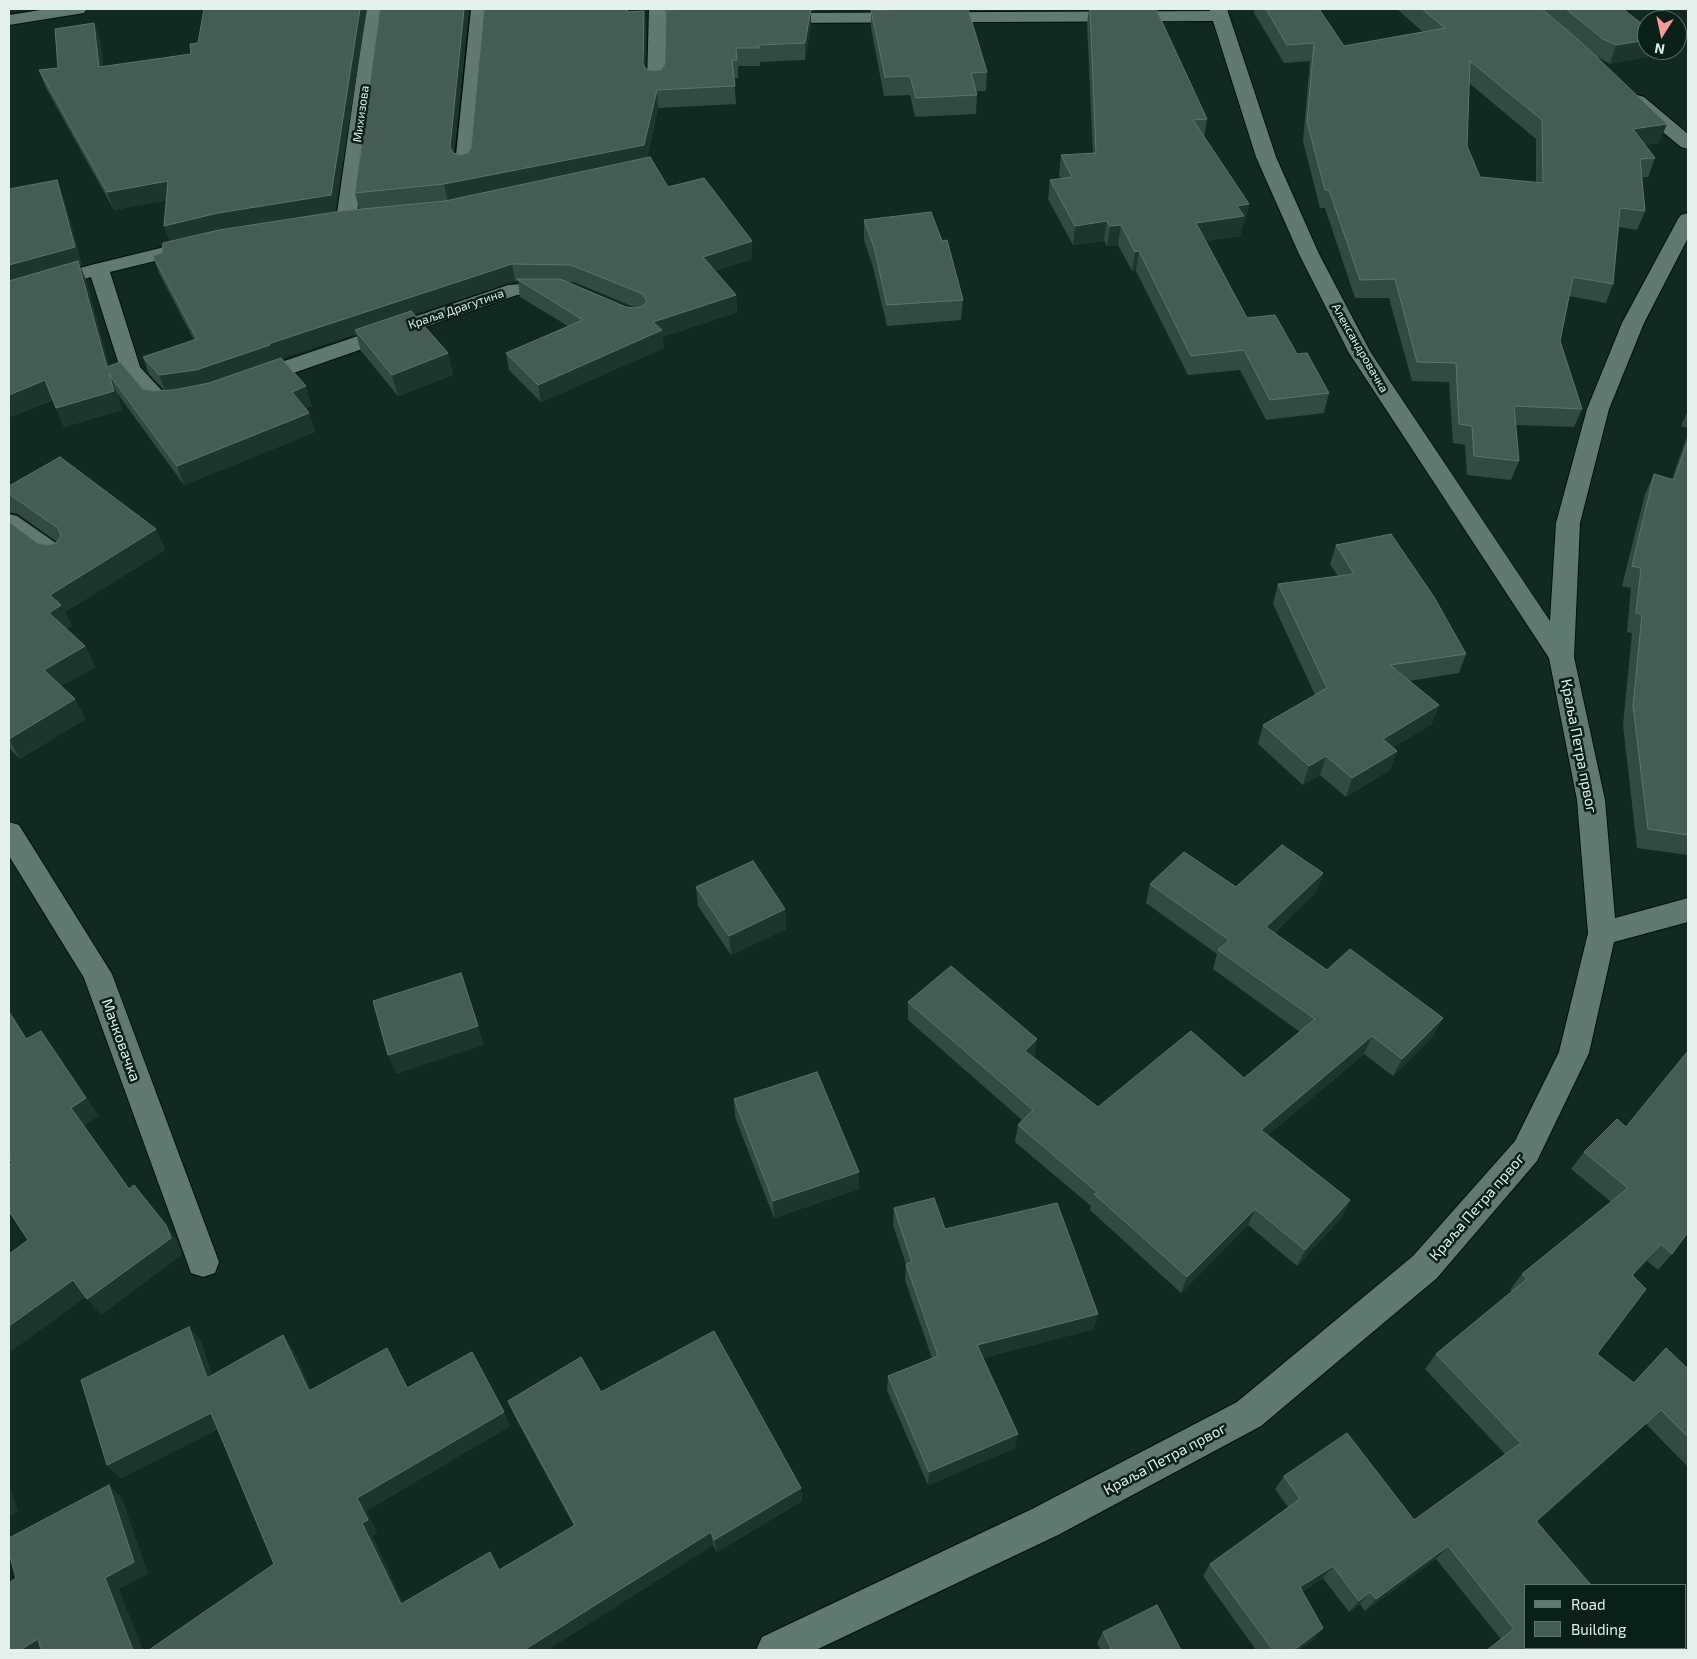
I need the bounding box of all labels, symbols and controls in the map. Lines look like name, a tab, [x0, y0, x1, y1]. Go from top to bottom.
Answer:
north arrow	[1637, 10, 1687, 60]
text: N	[1653, 40, 1666, 59]
street label: Михизова	[350, 85, 372, 143]
street label: Краља Драгутина	[406, 286, 506, 332]
street label: Александровачка	[1329, 301, 1391, 395]
street label: Краља Петра првог	[1557, 677, 1601, 815]
street label: Мачковачка	[98, 996, 144, 1084]
street label: Краља Петра првог	[1425, 1150, 1529, 1264]
street label: Краља Петра првог	[1101, 1419, 1229, 1499]
legend	[1524, 1584, 1687, 1649]
text: Road	[1571, 1595, 1606, 1613]
text: Building	[1571, 1620, 1626, 1638]

